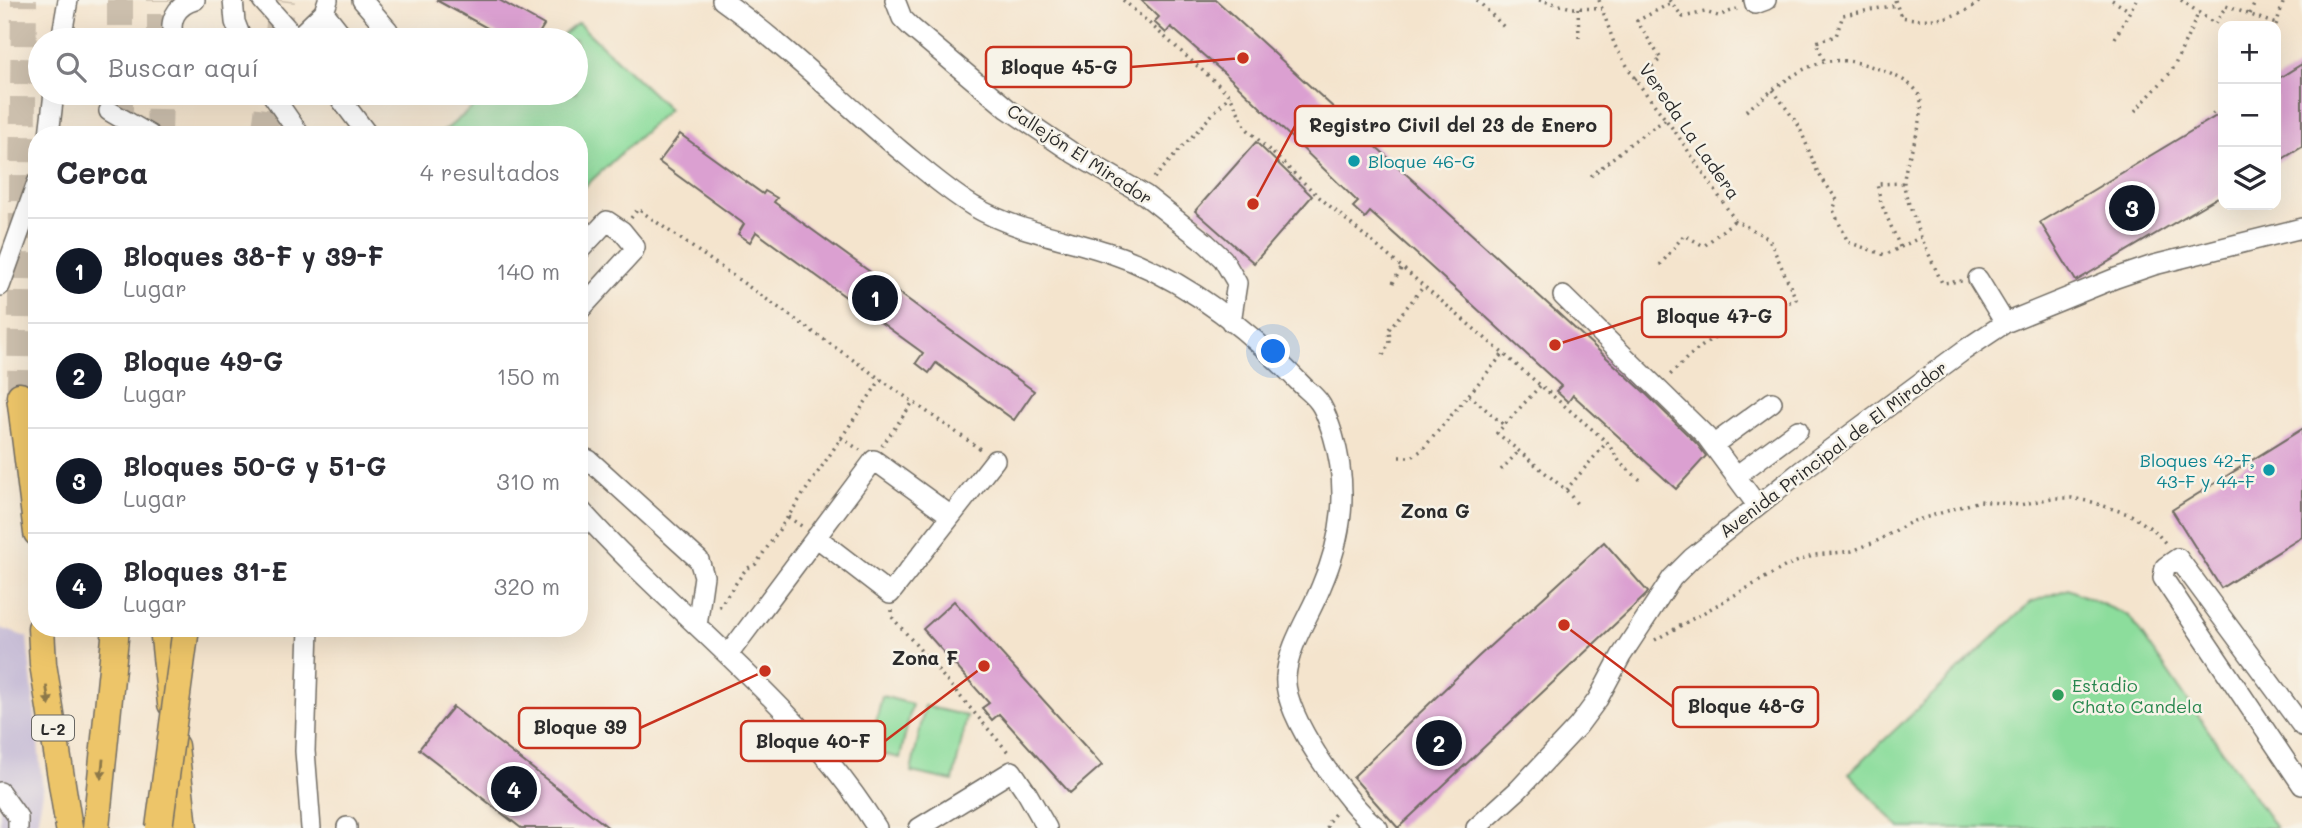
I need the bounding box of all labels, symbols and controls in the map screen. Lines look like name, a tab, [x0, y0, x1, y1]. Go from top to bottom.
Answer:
map controls	[2218, 21, 2281, 210]
button: +	[2218, 21, 2281, 84]
search box	[28, 28, 588, 105]
callout: Bloque 45-G	[986, 47, 1131, 87]
icon: search	[52, 48, 90, 86]
text: Buscar aquí	[108, 50, 259, 84]
text: Bloque 45-G	[1001, 54, 1118, 79]
street label: Vereda La Ladera	[1634, 58, 1746, 204]
button: −	[2218, 84, 2281, 147]
street label: Callejón El Mirador	[1003, 98, 1157, 210]
callout: Registro Civil del 23 de Enero	[1295, 106, 1611, 146]
text: Registro Civil del 23 de Enero	[1309, 112, 1597, 137]
button: layers	[2218, 147, 2281, 210]
place label: Bloque 46-G	[1368, 149, 1475, 173]
text: Cerca	[56, 152, 148, 192]
marker: Bloque 46-G	[1346, 153, 1362, 169]
text: 4 resultados	[420, 157, 560, 187]
pin: 3	[2109, 182, 2155, 234]
text: Bloques 38-F y 39-F	[123, 239, 384, 273]
text: 1	[74, 256, 84, 286]
text: 140 m	[496, 256, 560, 286]
pin: 1	[852, 272, 898, 324]
text: Lugar	[123, 273, 187, 303]
callout: Bloque 47-G	[1642, 297, 1786, 337]
text: Bloque 47-G	[1656, 303, 1772, 328]
your location	[1256, 334, 1290, 368]
text: Bloque 49-G	[123, 344, 283, 378]
street label: Avenida Principal de El Mirador	[1714, 355, 1952, 543]
text: 2	[73, 361, 85, 391]
text: 150 m	[496, 361, 560, 391]
text: Lugar	[123, 378, 187, 408]
place label: Bloques 42-F, 43-F y 44-F	[2140, 448, 2255, 493]
text: Bloques 50-G y 51-G	[123, 449, 386, 483]
marker: Bloques 42-F, 43-F y 44-F	[2261, 462, 2277, 478]
text: 3	[72, 466, 86, 496]
text: 310 m	[496, 466, 560, 496]
text: Lugar	[123, 483, 187, 513]
district label: Zona G	[1400, 498, 1470, 523]
text: Bloques 31-E	[123, 554, 288, 588]
text: 4	[72, 571, 86, 601]
text: 320 m	[494, 571, 560, 601]
text: Lugar	[123, 588, 187, 618]
district label: Zona F	[892, 645, 958, 670]
place label: Estadio Chato Candela	[2072, 673, 2203, 718]
one-way arrow	[43, 685, 54, 707]
callout: Bloque 48-G	[1673, 687, 1818, 727]
marker: Estadio Chato Candela	[2050, 687, 2066, 703]
text: Bloque 48-G	[1687, 693, 1805, 718]
callout: Bloque 39	[519, 708, 640, 748]
text: Bloque 39	[533, 714, 627, 739]
road number: L-2	[32, 716, 74, 740]
pin: 2	[1416, 717, 1462, 769]
callout: Bloque 40-F	[741, 721, 885, 761]
text: Bloque 40-F	[755, 728, 871, 753]
one-way arrow	[96, 758, 107, 780]
pin: 4	[491, 763, 537, 815]

